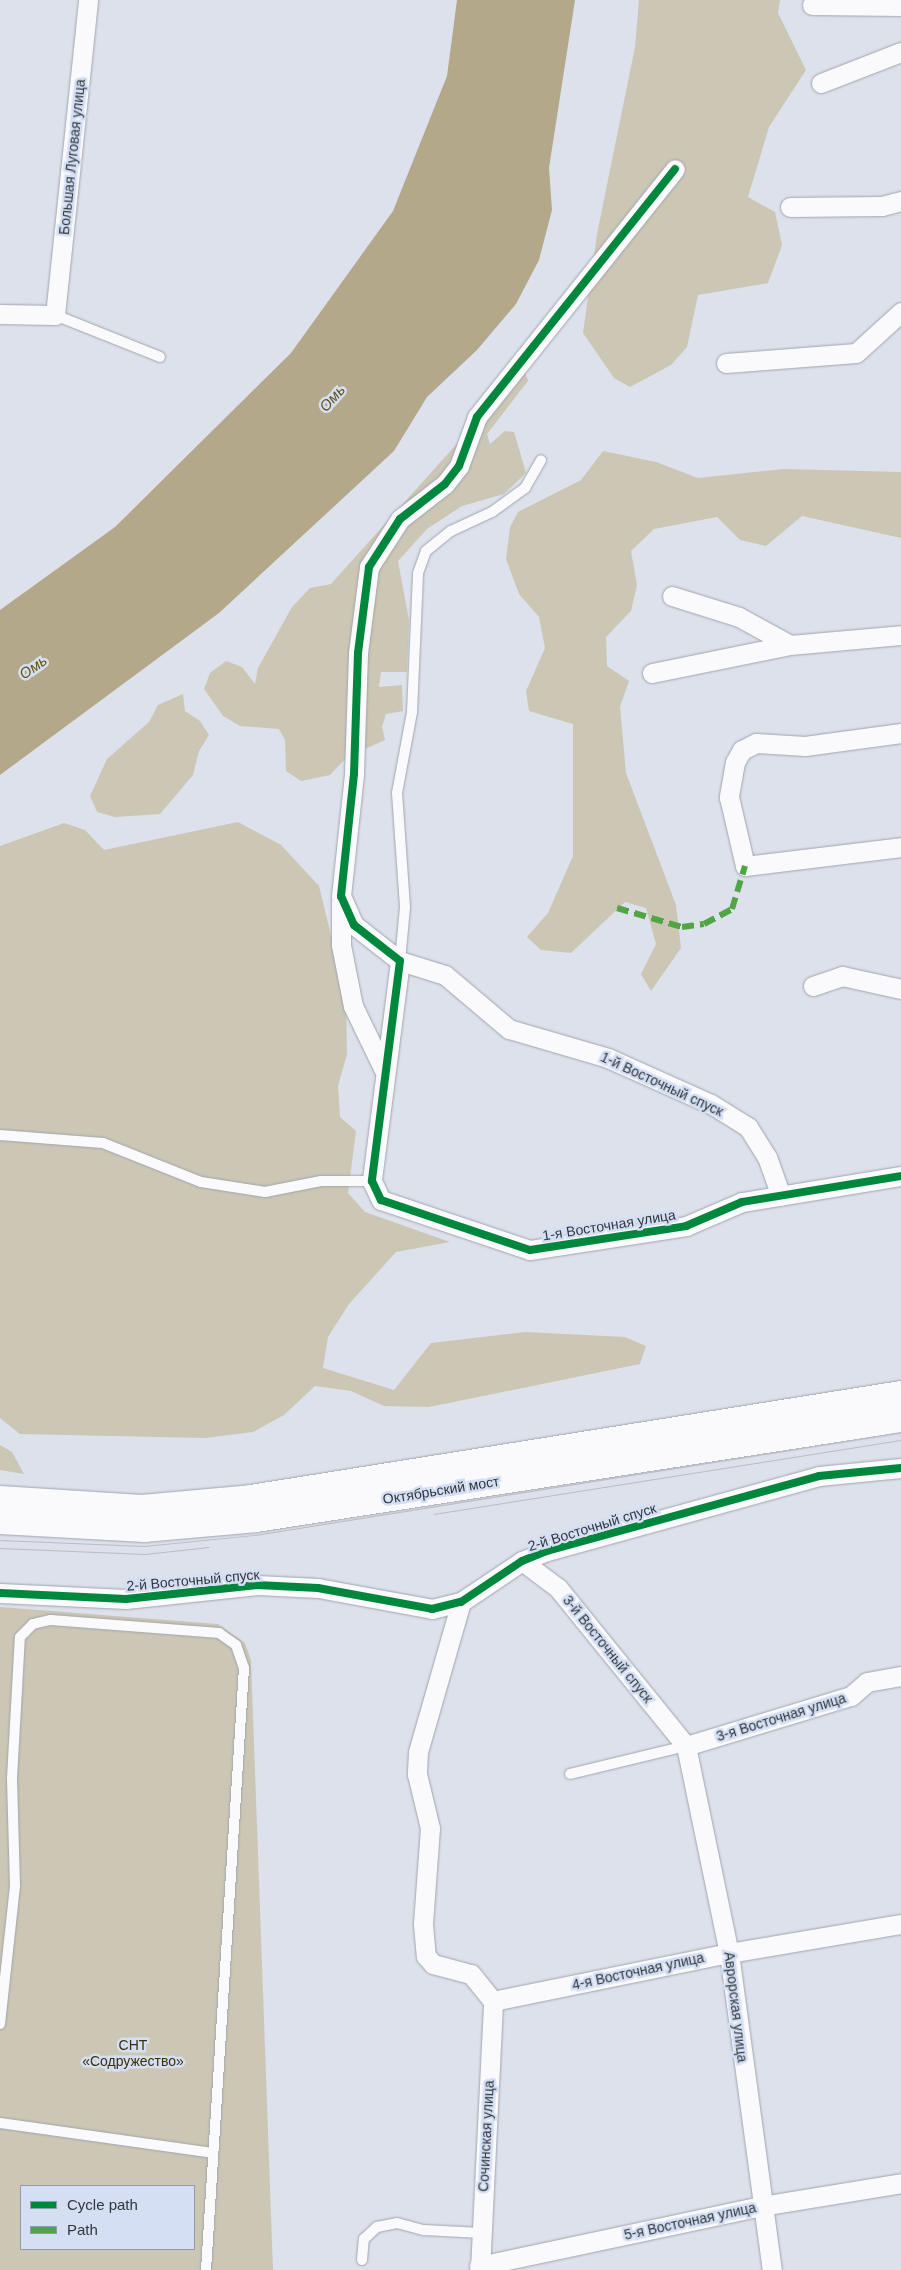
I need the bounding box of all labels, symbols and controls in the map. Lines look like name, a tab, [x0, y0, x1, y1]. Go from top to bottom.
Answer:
street label: Большая Луговая улица	[55, 78, 89, 236]
water label: Омь	[315, 381, 349, 415]
water label: Омь	[16, 651, 50, 683]
street label: 1-й Восточный спуск	[598, 1048, 726, 1120]
street label: 1-я Восточная улица	[541, 1206, 677, 1244]
street label: Октябрьский мост	[382, 1472, 500, 1508]
street label: 2-й Восточный спуск	[526, 1499, 658, 1555]
street label: 2-й Восточный спуск	[126, 1566, 260, 1594]
street label: 3-й Восточный спуск	[560, 1592, 656, 1706]
street label: 3-я Восточная улица	[714, 1689, 848, 1745]
street label: 4-я Восточная улица	[570, 1949, 706, 1993]
street label: Аврорская улица	[721, 1951, 751, 2063]
park label: СНТ «Содружество»	[82, 2037, 184, 2070]
street label: Сочинская улица	[475, 2080, 497, 2192]
legend	[20, 2185, 195, 2250]
text: Cycle path	[67, 2196, 138, 2213]
street label: 5-я Восточная улица	[622, 2199, 758, 2243]
text: Path	[67, 2221, 98, 2238]

